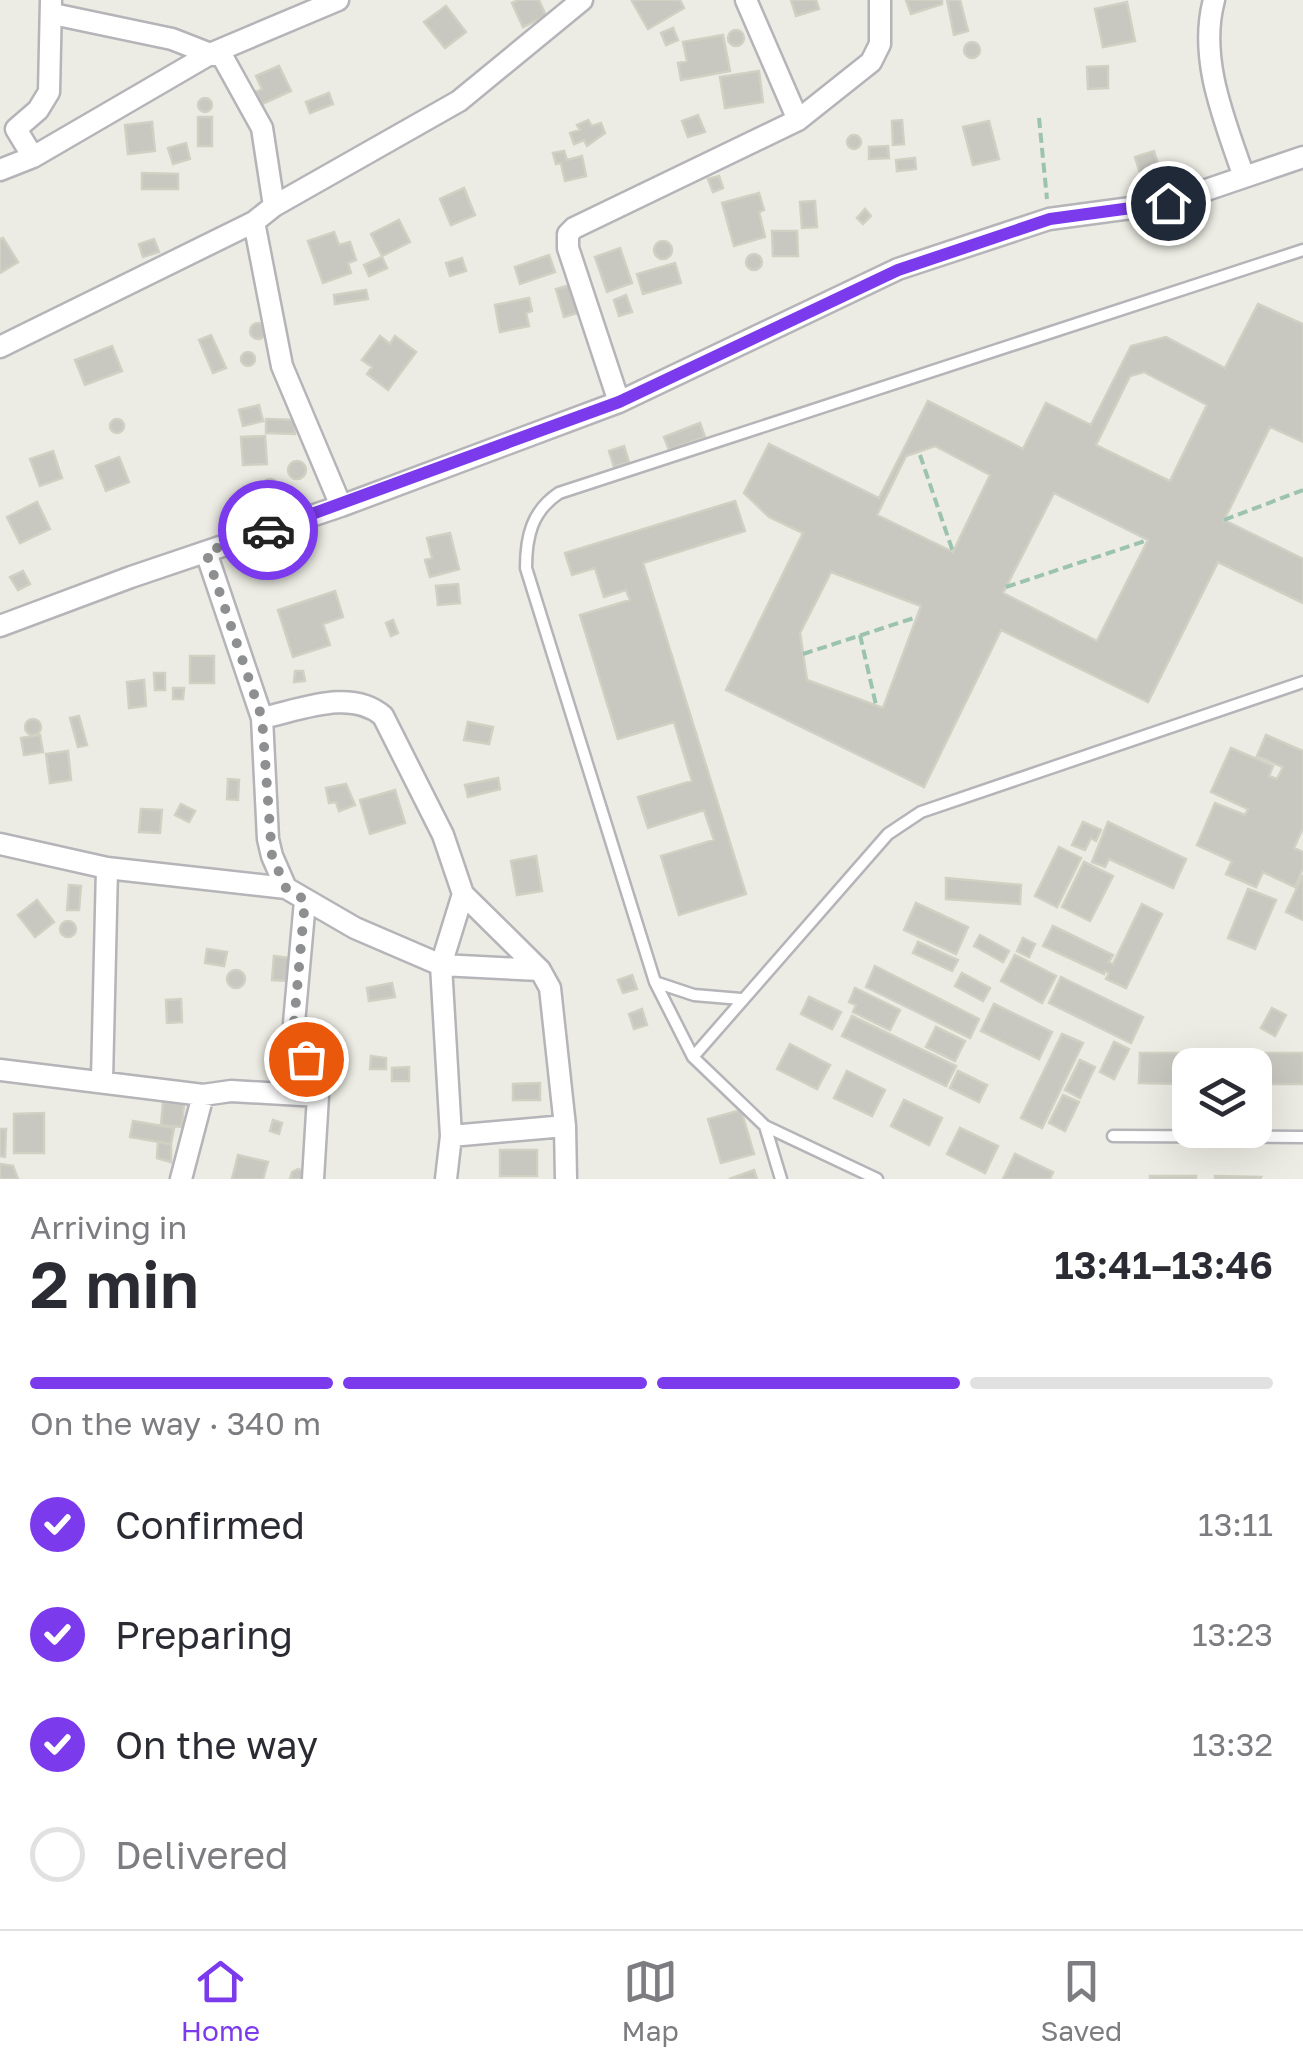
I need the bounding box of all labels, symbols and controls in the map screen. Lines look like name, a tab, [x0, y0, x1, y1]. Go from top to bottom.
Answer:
pin	[1126, 161, 1211, 246]
icon: home	[1141, 176, 1196, 231]
courier	[218, 480, 318, 580]
icon: car	[241, 503, 296, 558]
pin	[264, 1017, 349, 1102]
icon: bag	[279, 1032, 334, 1087]
map controls	[1172, 1048, 1272, 1148]
button: layers	[1172, 1048, 1272, 1148]
text: Arriving in	[30, 1208, 187, 1246]
text: 13:41–13:46	[1054, 1242, 1273, 1287]
text: 2 min	[30, 1244, 199, 1322]
text: On the way · 340 m	[30, 1404, 321, 1442]
icon: check	[30, 1497, 85, 1552]
text: Confirmed	[115, 1502, 305, 1547]
text: 13:11	[1198, 1505, 1273, 1543]
icon: check	[30, 1607, 85, 1662]
text: Preparing	[115, 1612, 293, 1657]
text: 13:23	[1192, 1615, 1273, 1653]
icon: check	[30, 1717, 85, 1772]
text: On the way	[115, 1722, 318, 1767]
text: 13:32	[1192, 1725, 1273, 1763]
text: Delivered	[115, 1832, 288, 1877]
tab: Home	[181, 1954, 260, 2047]
tab: Map	[622, 1954, 679, 2047]
tab: Saved	[1040, 1954, 1122, 2047]

